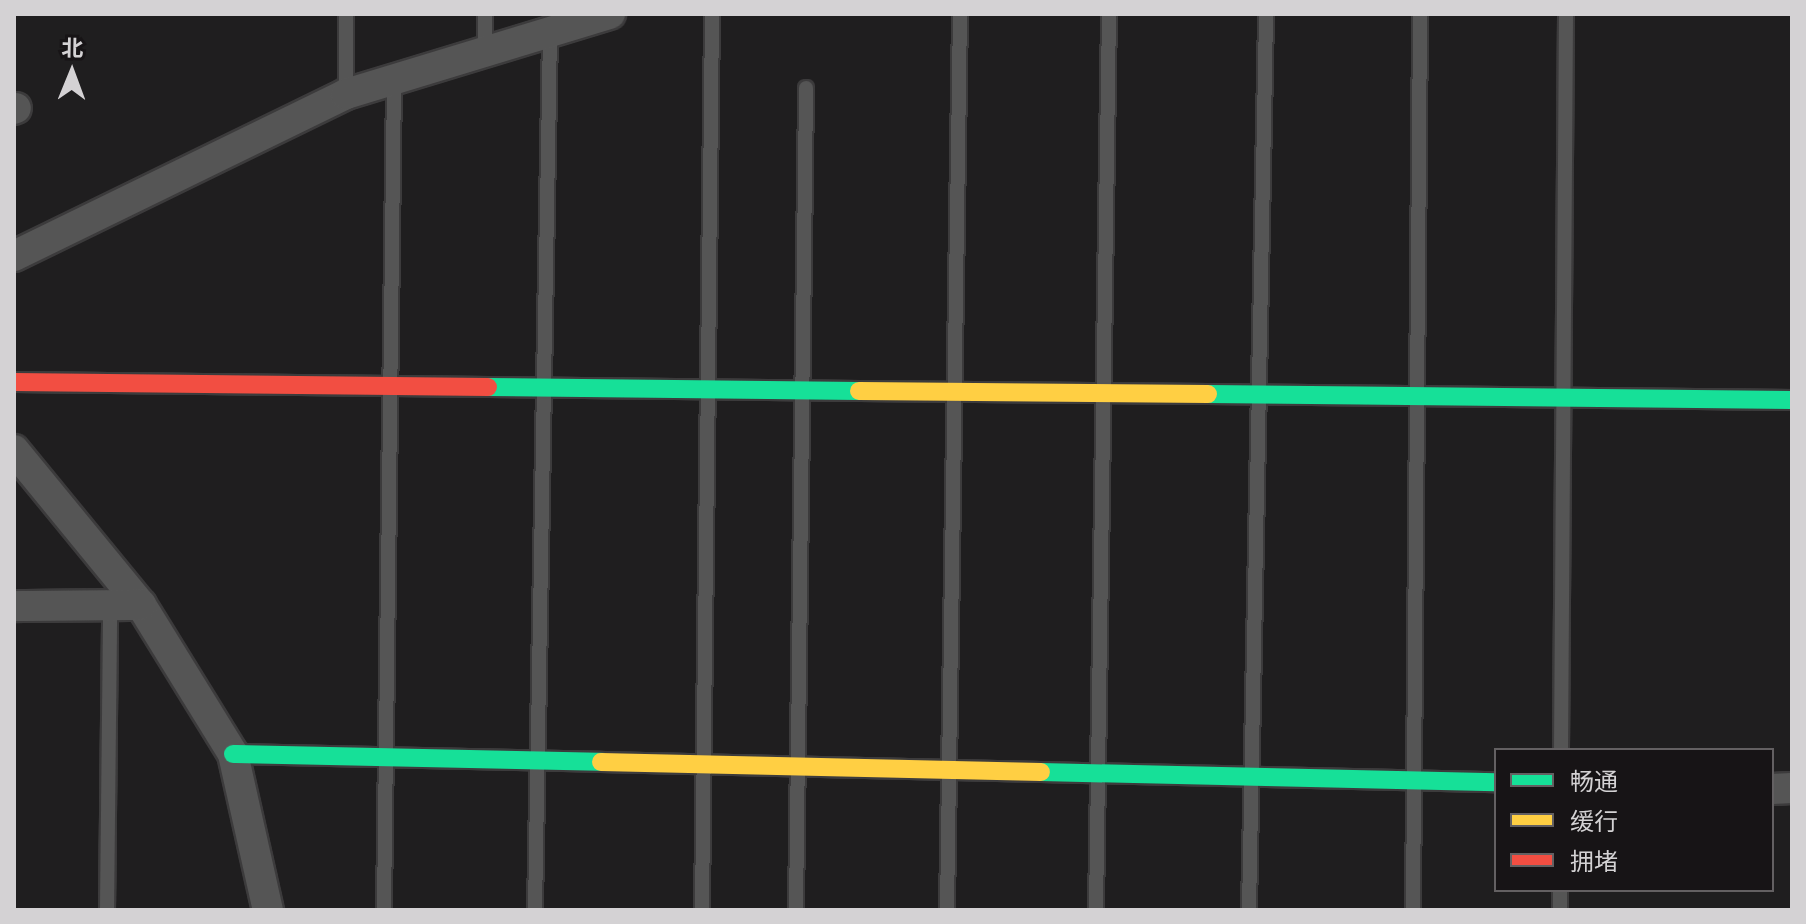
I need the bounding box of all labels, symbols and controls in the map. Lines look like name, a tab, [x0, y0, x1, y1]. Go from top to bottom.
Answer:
text: 北	[61, 31, 84, 65]
north arrow	[32, 32, 112, 112]
legend	[1494, 748, 1774, 892]
text: 畅通	[1570, 763, 1618, 799]
text: 缓行	[1570, 803, 1618, 839]
text: 拥堵	[1570, 843, 1618, 879]

